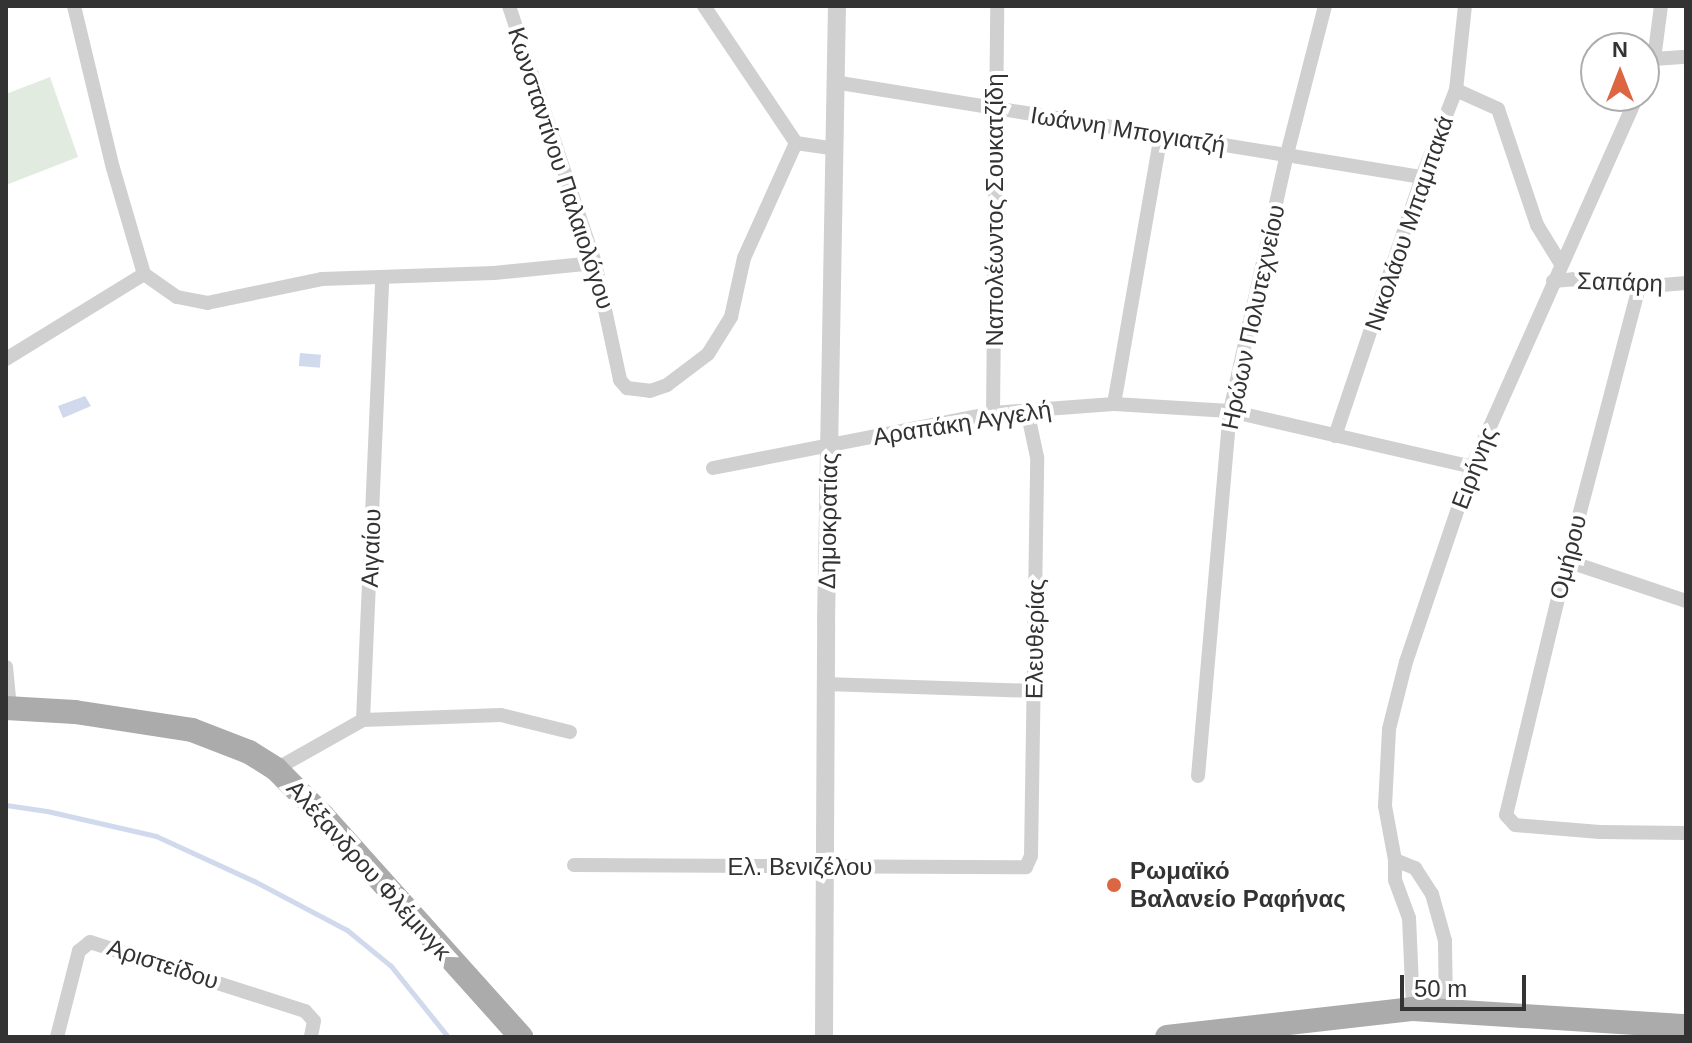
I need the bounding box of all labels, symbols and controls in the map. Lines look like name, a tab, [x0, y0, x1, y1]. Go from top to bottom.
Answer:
street label: Κωνσταντίνου Παλαιολόγου	[502, 23, 620, 313]
north arrow	[1580, 32, 1660, 112]
text: N	[1612, 37, 1628, 62]
street label: Ναπολέωντος Σουκατζίδη	[981, 73, 1009, 347]
street label: Ιωάννη Μπογιατζή	[1029, 100, 1227, 160]
street label: Νικολάου Μπαμπακά	[1359, 112, 1459, 334]
street label: Ηρώων Πολυτεχνείου	[1215, 202, 1291, 432]
street label: Σαπάρη	[1577, 266, 1663, 298]
street label: Αραπάκη Αγγελή	[870, 395, 1054, 451]
street label: Ειρήνης	[1445, 423, 1503, 513]
street label: Δημοκρατίας	[812, 453, 844, 589]
street label: Αιγαίου	[355, 508, 387, 588]
street label: Ομήρου	[1544, 512, 1592, 602]
street label: Ελευθερίας	[1020, 579, 1050, 699]
street label: Αλέξανδρου Φλέμινγκ	[281, 774, 457, 966]
street label: Ελ. Βενιζέλου	[728, 853, 872, 881]
place label: Ρωμαϊκό Βαλανείο Ραφήνας	[1130, 857, 1346, 913]
marker: Ρωμαϊκό Βαλανείο Ραφήνας	[1105, 876, 1123, 894]
street label: Αριστείδου	[104, 933, 222, 995]
scale bar	[1404, 959, 1530, 1009]
text: 50 m	[1414, 975, 1467, 1002]

